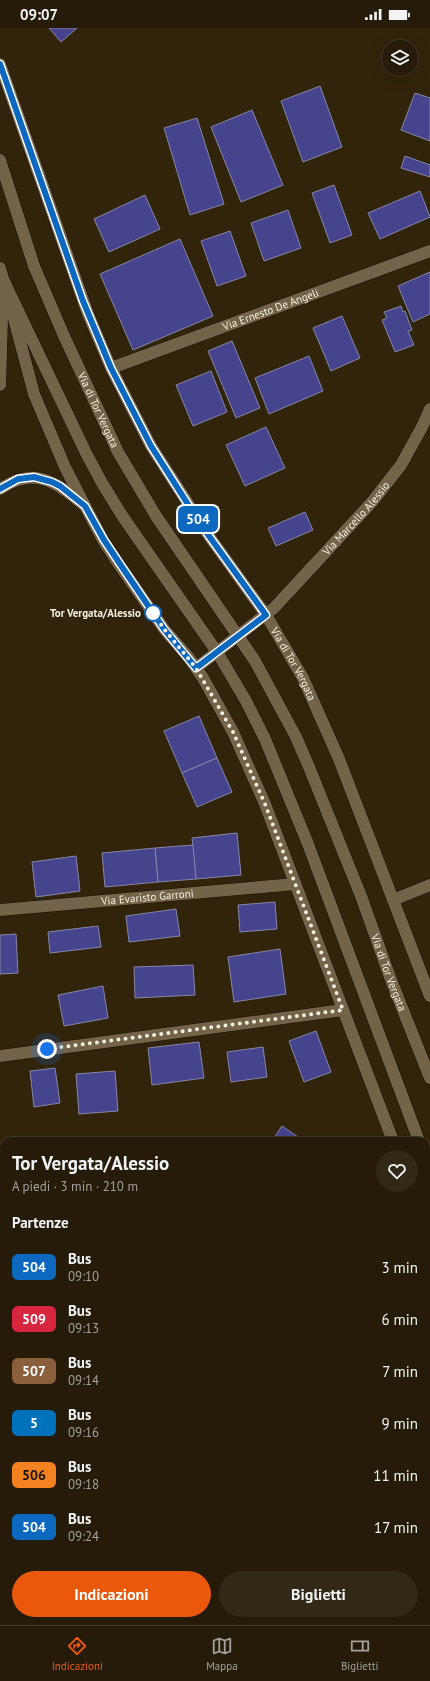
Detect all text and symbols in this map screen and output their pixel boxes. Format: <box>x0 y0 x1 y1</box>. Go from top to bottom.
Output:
text: 09:07 <box>20 5 58 24</box>
map controls <box>382 40 418 76</box>
button: layers <box>382 40 418 76</box>
street label: Via Ernesto De Angeli <box>220 285 321 334</box>
street label: Via di Tor Vergata <box>74 369 122 450</box>
street label: Via Marcello Alessio <box>319 478 393 559</box>
line badge: 504 <box>175 506 221 532</box>
text: 504 <box>186 510 210 528</box>
marker: Tor Vergata/Alessio <box>144 604 162 622</box>
place label: Tor Vergata/Alessio <box>50 606 141 620</box>
street label: Via di Tor Vergata <box>267 624 319 703</box>
street label: Via Evaristo Garroni <box>100 886 194 908</box>
street label: Via di Tor Vergata <box>368 931 410 1013</box>
your location <box>37 1039 57 1059</box>
button: heart <box>376 1150 418 1192</box>
text: Tor Vergata/Alessio <box>12 1151 169 1175</box>
text: A piedi · 3 min · 210 m <box>12 1178 138 1195</box>
text: Partenze <box>12 1213 69 1232</box>
text: Bus <box>68 1249 91 1268</box>
text: 504 <box>22 1258 46 1276</box>
text: 3 min <box>381 1258 418 1277</box>
text: 09:10 <box>68 1268 99 1285</box>
text: Bus <box>68 1301 91 1320</box>
text: 509 <box>22 1310 46 1328</box>
text: 6 min <box>381 1310 418 1329</box>
text: 09:13 <box>68 1320 99 1337</box>
text: Bus <box>68 1353 91 1372</box>
text: 507 <box>22 1362 46 1380</box>
text: 7 min <box>382 1362 418 1381</box>
text: 09:14 <box>68 1372 99 1389</box>
text: Bus <box>68 1405 91 1424</box>
text: 5 <box>30 1414 38 1432</box>
text: 9 min <box>381 1414 418 1433</box>
text: 09:16 <box>68 1424 99 1441</box>
text: Bus <box>68 1457 91 1476</box>
text: 506 <box>22 1466 46 1484</box>
text: 11 min <box>373 1466 418 1485</box>
text: 09:18 <box>68 1476 99 1493</box>
text: Bus <box>68 1509 91 1528</box>
text: 504 <box>22 1518 46 1536</box>
text: 17 min <box>374 1518 418 1537</box>
text: 09:24 <box>68 1528 99 1545</box>
button: Indicazioni <box>12 1571 211 1617</box>
button: Biglietti <box>219 1571 418 1617</box>
tab: Indicazioni <box>52 1635 103 1673</box>
tab: Mappa <box>206 1635 238 1673</box>
tab: Biglietti <box>341 1635 378 1673</box>

